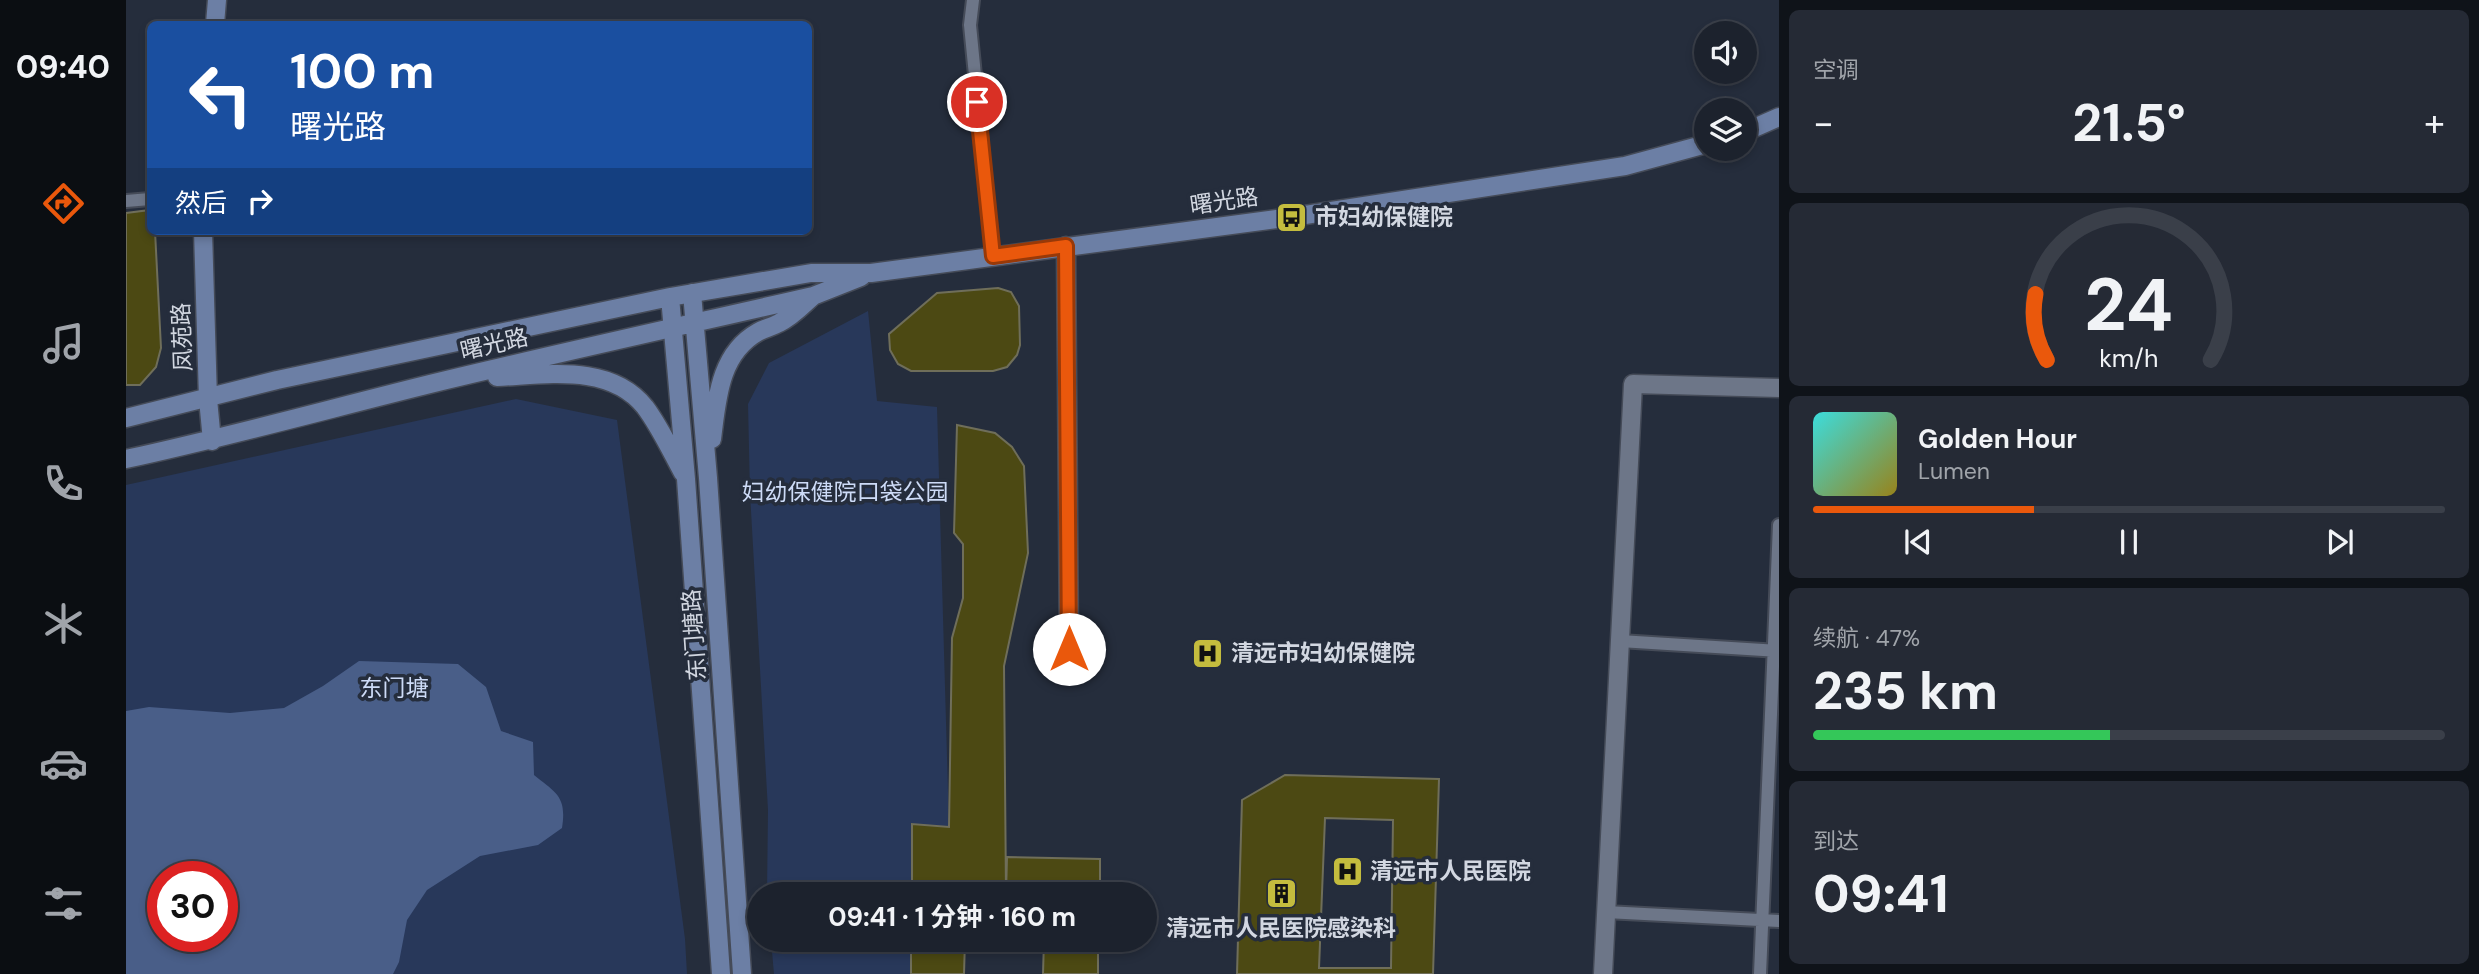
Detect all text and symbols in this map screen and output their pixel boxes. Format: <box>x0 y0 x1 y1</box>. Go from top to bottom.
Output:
map controls <box>1694 21 1757 161</box>
button: sound <box>1694 21 1757 84</box>
text: 100 m <box>290 39 434 103</box>
text: 09:40 <box>16 46 110 88</box>
icon: left <box>175 49 266 140</box>
text: 空调 <box>1813 55 1859 85</box>
pin <box>947 72 1007 132</box>
icon: arrive <box>958 83 996 121</box>
text: 21.5° <box>2072 89 2186 157</box>
button: layers <box>1694 98 1757 161</box>
text: − <box>1813 98 1834 148</box>
text: + <box>2424 98 2445 148</box>
text: 曙光路 <box>290 106 386 148</box>
icon: directions <box>39 179 88 228</box>
street label: 曙光路 <box>1188 181 1260 221</box>
icon: right <box>241 182 279 220</box>
text: 然后 <box>175 186 227 220</box>
bus stop icon: 市妇幼保健院 <box>1275 200 1309 234</box>
place label: 市妇幼保健院 <box>1315 202 1453 232</box>
text: 24 <box>2085 259 2173 354</box>
street label: 凤苑路 <box>166 302 198 372</box>
icon: music <box>39 319 88 368</box>
street label: 曙光路 <box>457 322 531 366</box>
text: km/h <box>2099 342 2159 375</box>
text: Golden Hour <box>1918 422 2077 456</box>
text: Lumen <box>1918 456 1990 486</box>
icon: phone <box>39 459 88 508</box>
park label: 妇幼保健院口袋公园 <box>742 477 949 507</box>
icon: previous <box>1899 523 1937 561</box>
icon: pause <box>2110 523 2148 561</box>
icon: next <box>2321 523 2359 561</box>
street label: 东门塘路 <box>676 588 712 682</box>
icon: climate <box>39 599 88 648</box>
position arrow <box>1032 612 1106 686</box>
text: 续航 · 47% <box>1813 623 1920 653</box>
hospital icon: 清远市妇幼保健院 <box>1191 636 1225 670</box>
place label: 清远市妇幼保健院 <box>1231 638 1415 668</box>
text: 235 km <box>1813 657 1998 725</box>
park label: 东门塘 <box>360 673 429 703</box>
icon: car <box>39 739 88 788</box>
text: 到达 <box>1813 826 1859 856</box>
hospital icon: 清远市人民医院 <box>1330 854 1364 888</box>
place label: 清远市人民医院 <box>1370 856 1531 886</box>
text: 09:41 <box>1813 860 1949 928</box>
speed limit sign: 30 <box>147 861 238 952</box>
building icon: 清远市人民医院感染科 <box>1264 877 1298 911</box>
icon: filters <box>39 879 88 928</box>
text: 09:41 · 1 分钟 · 160 m <box>828 900 1076 934</box>
place label: 清远市人民医院感染科 <box>1166 913 1396 943</box>

